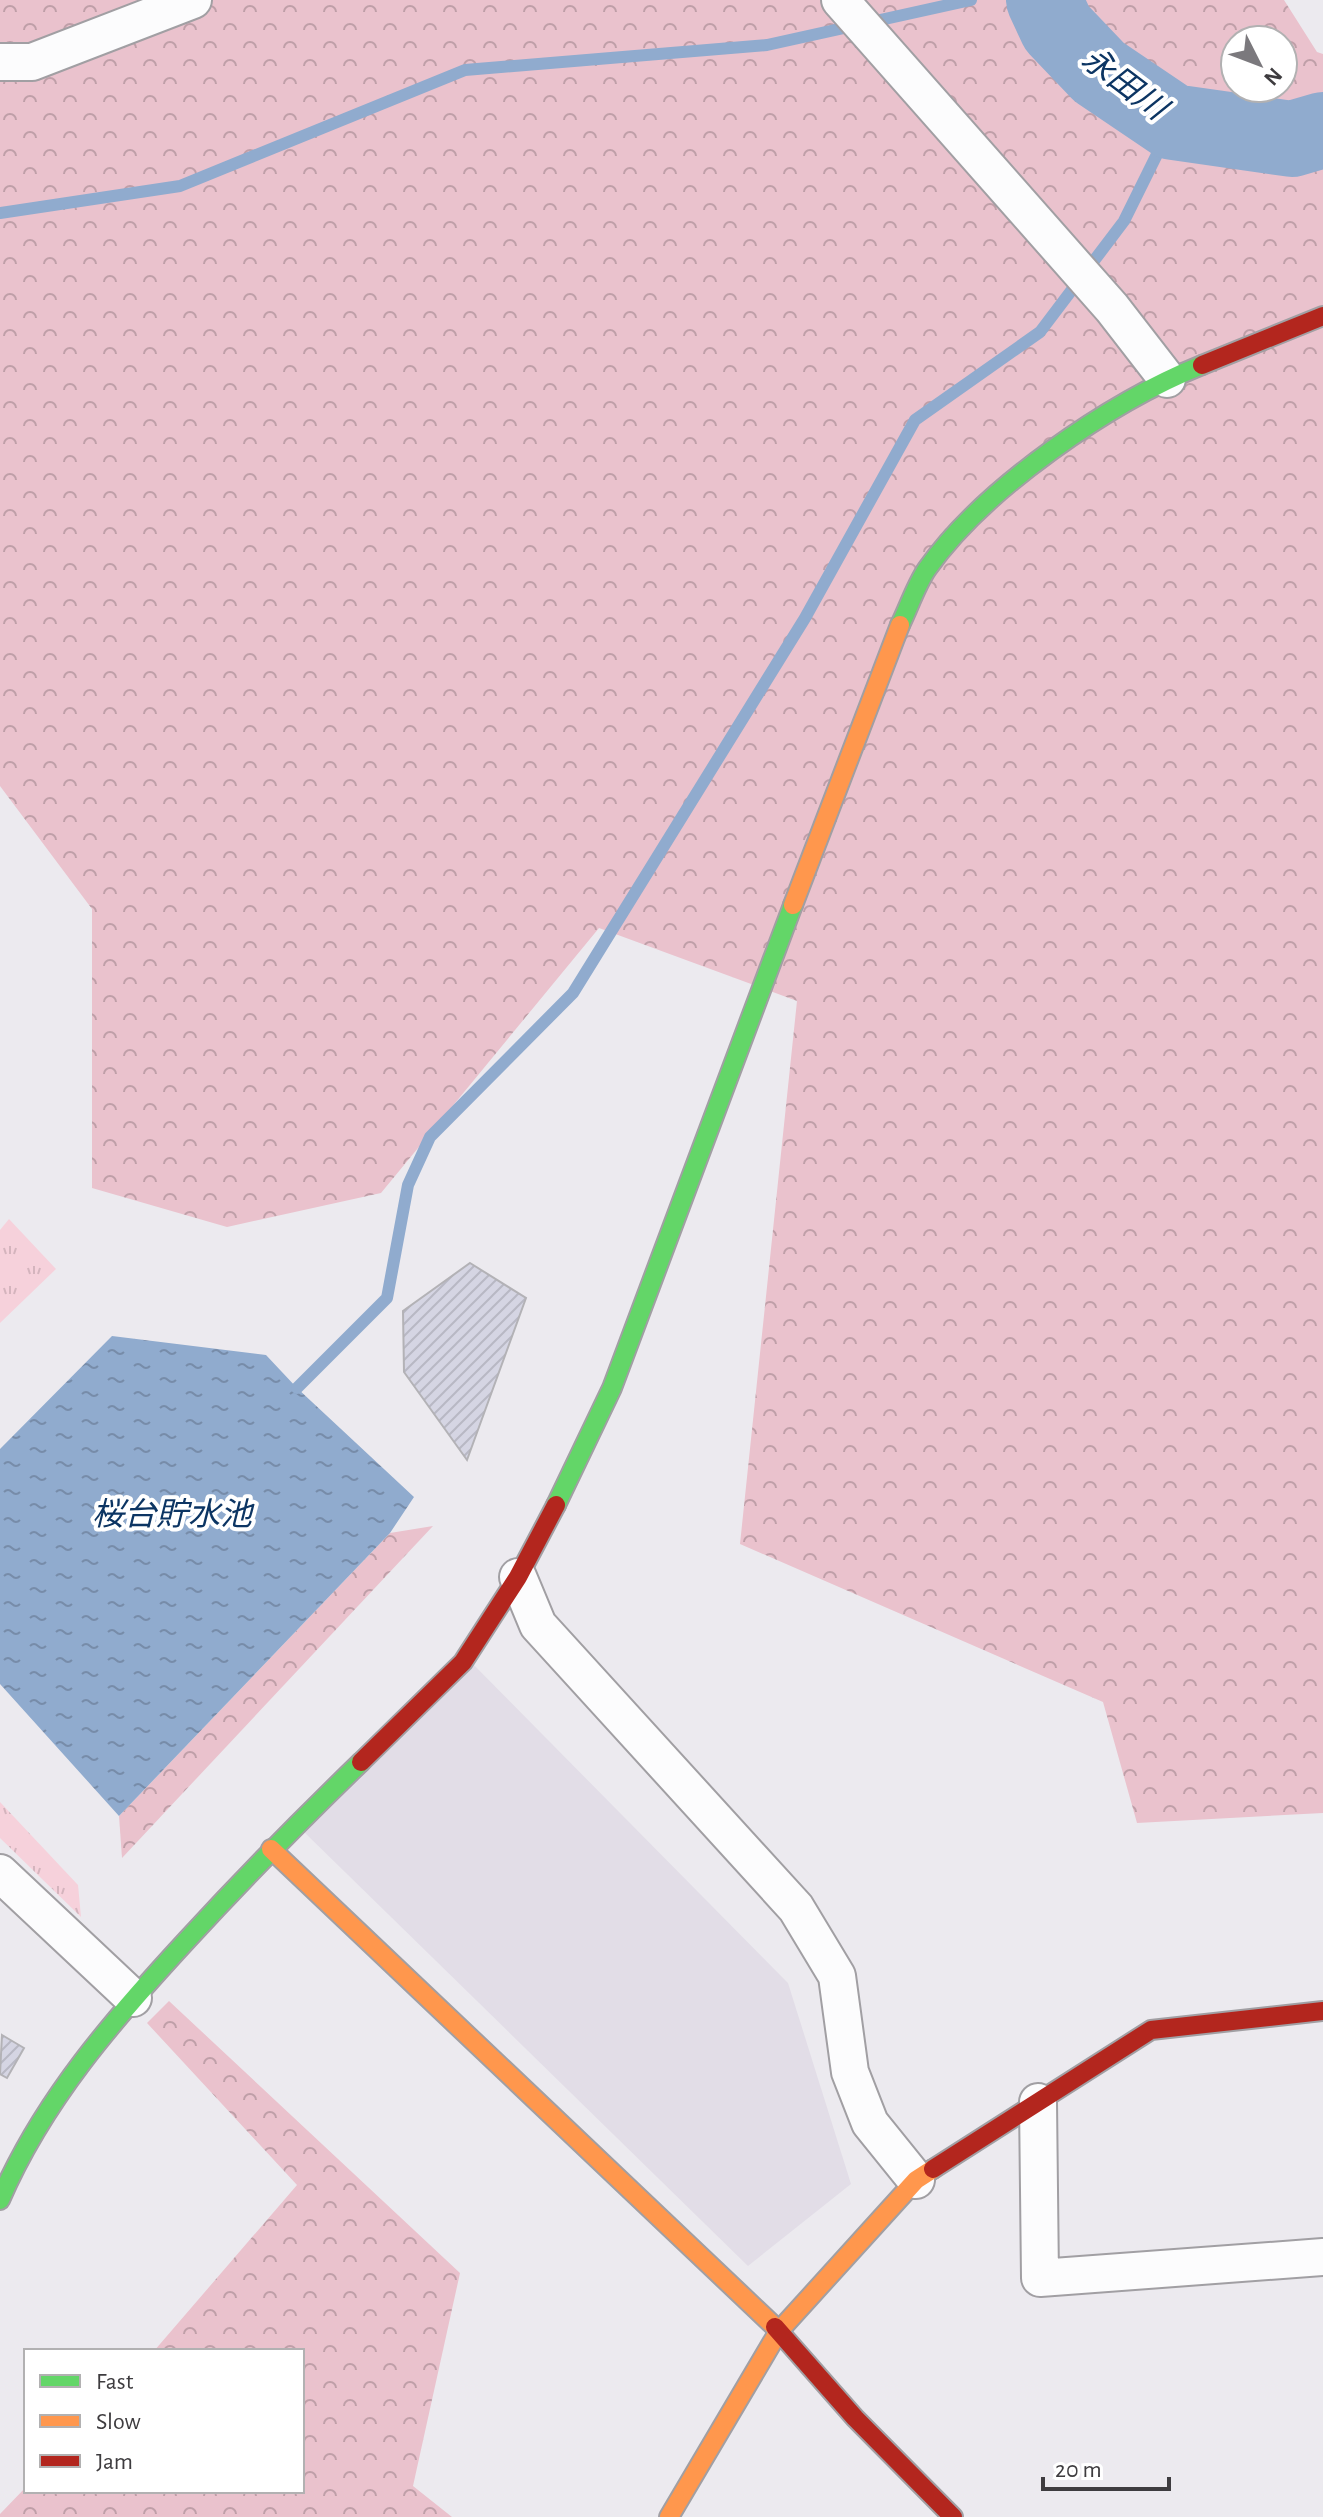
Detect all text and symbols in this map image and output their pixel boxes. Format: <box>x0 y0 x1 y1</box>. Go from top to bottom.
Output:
north arrow <box>1219 24 1299 104</box>
water label: 永田川 <box>1076 42 1175 127</box>
text: N <box>1260 64 1286 90</box>
water label: 桜台貯水池 <box>92 1498 255 1531</box>
legend <box>24 2349 304 2493</box>
text: Fast <box>96 2370 134 2394</box>
text: Slow <box>96 2410 141 2434</box>
scale bar <box>1043 2441 1169 2491</box>
text: Jam <box>96 2450 133 2474</box>
text: 20 m <box>1055 2458 1102 2482</box>

